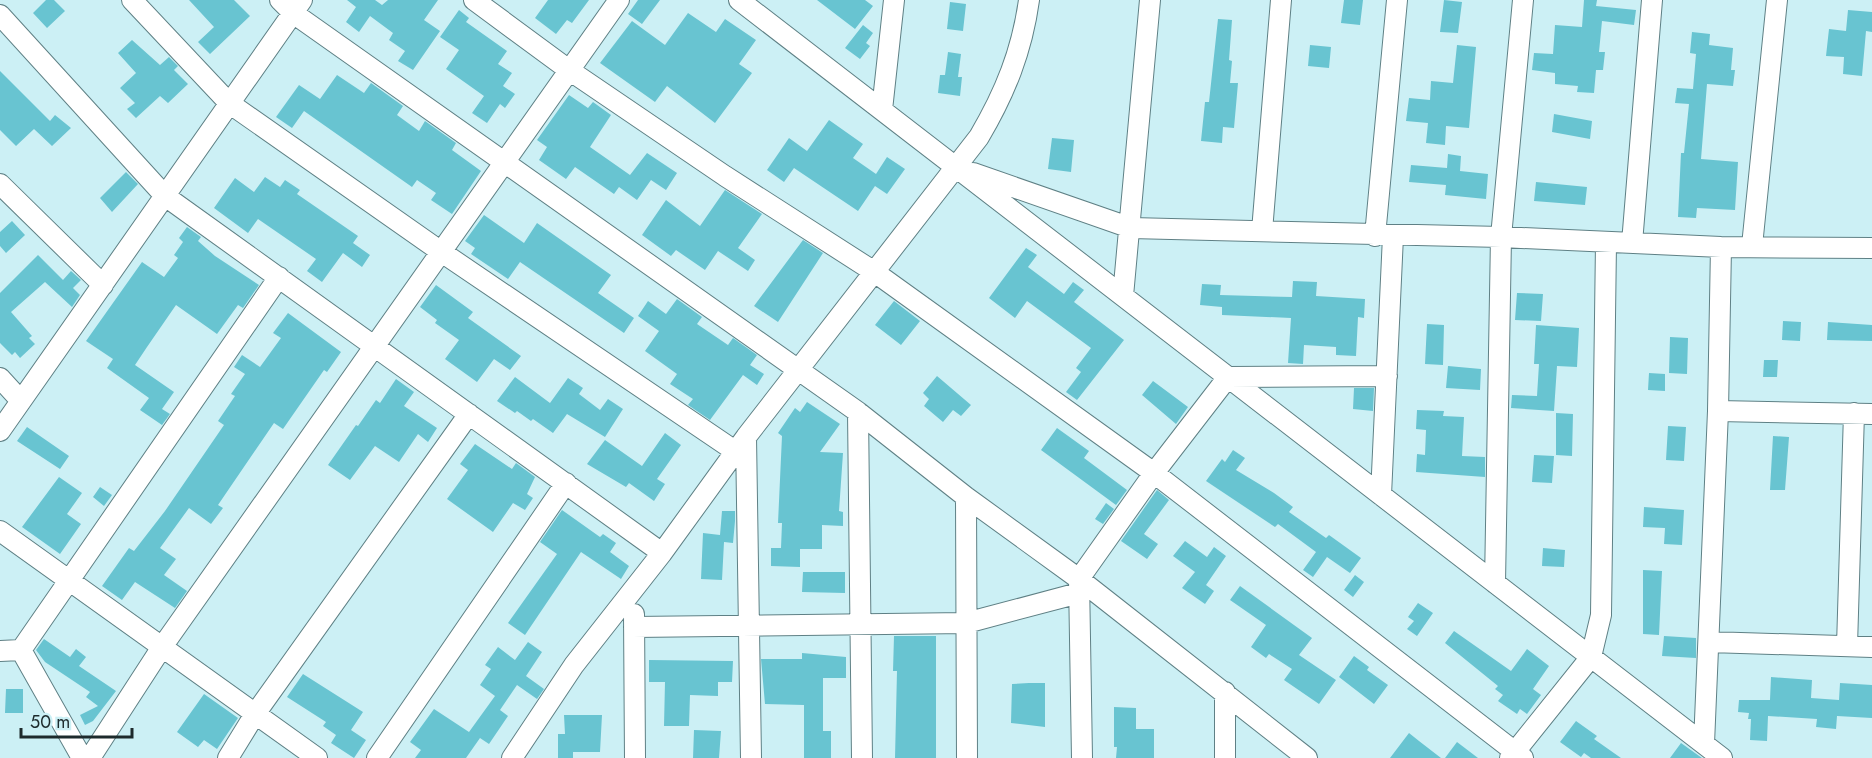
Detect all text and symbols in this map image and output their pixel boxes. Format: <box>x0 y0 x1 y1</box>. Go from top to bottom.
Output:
scale bar <box>21 701 132 739</box>
text: 50 m <box>30 709 70 735</box>

